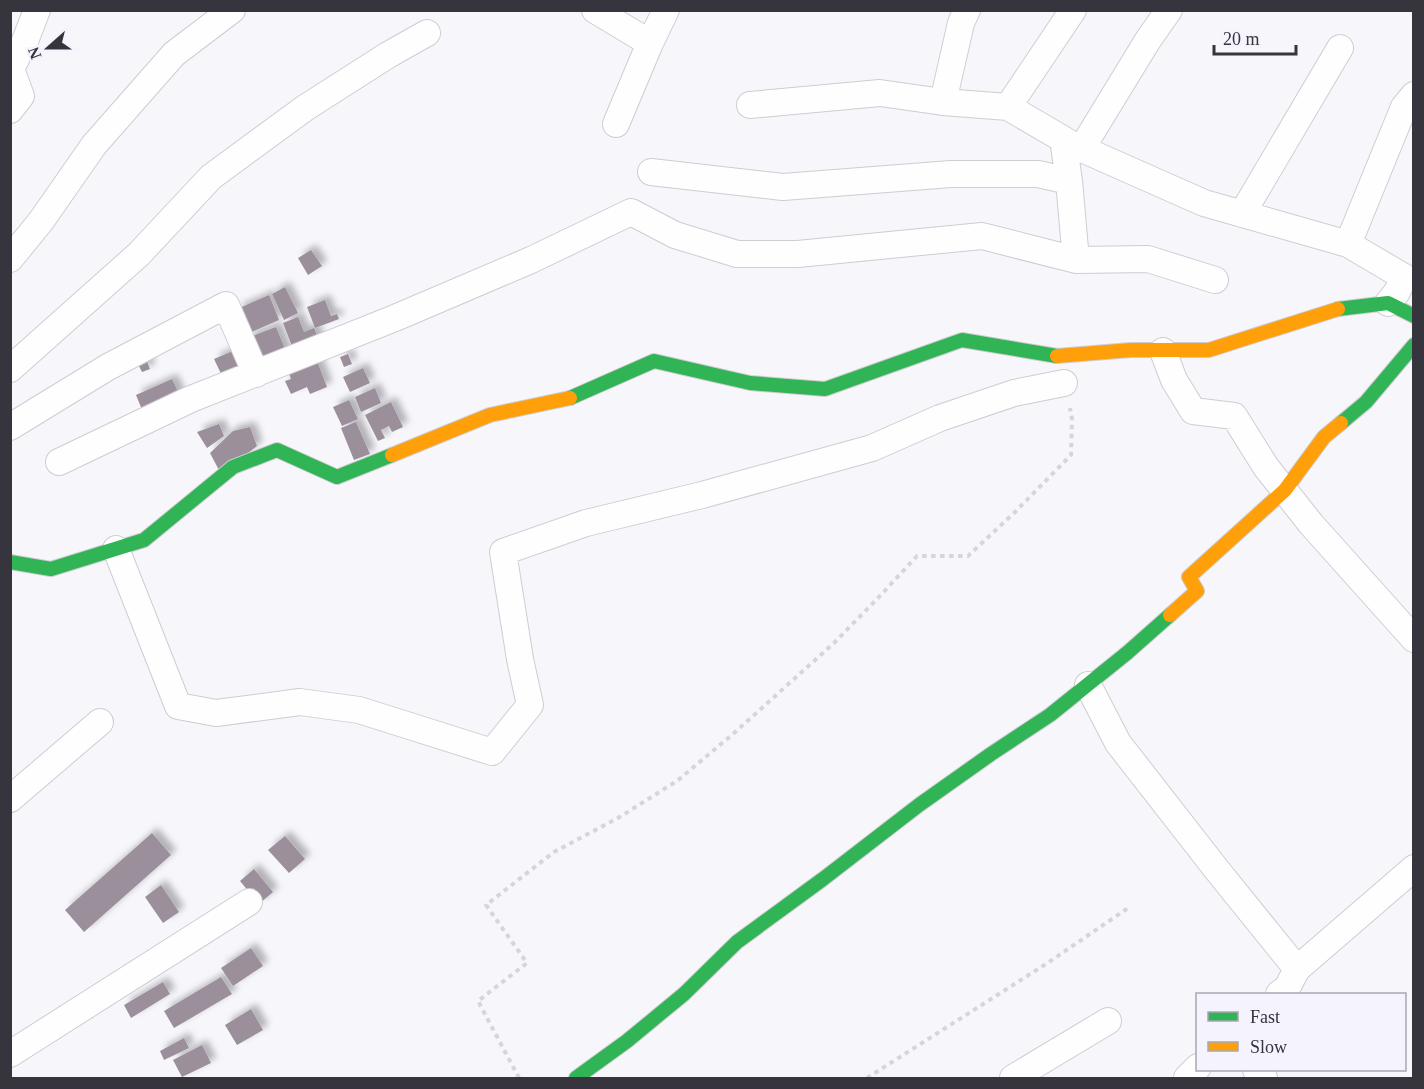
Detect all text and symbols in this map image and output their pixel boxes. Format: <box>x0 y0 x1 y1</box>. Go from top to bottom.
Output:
north arrow <box>18 18 78 78</box>
scale bar <box>1214 18 1296 56</box>
text: 20 m <box>1223 29 1260 49</box>
text: N <box>24 44 44 62</box>
legend <box>1196 993 1406 1071</box>
text: Fast <box>1250 1007 1280 1027</box>
text: Slow <box>1250 1037 1287 1057</box>

